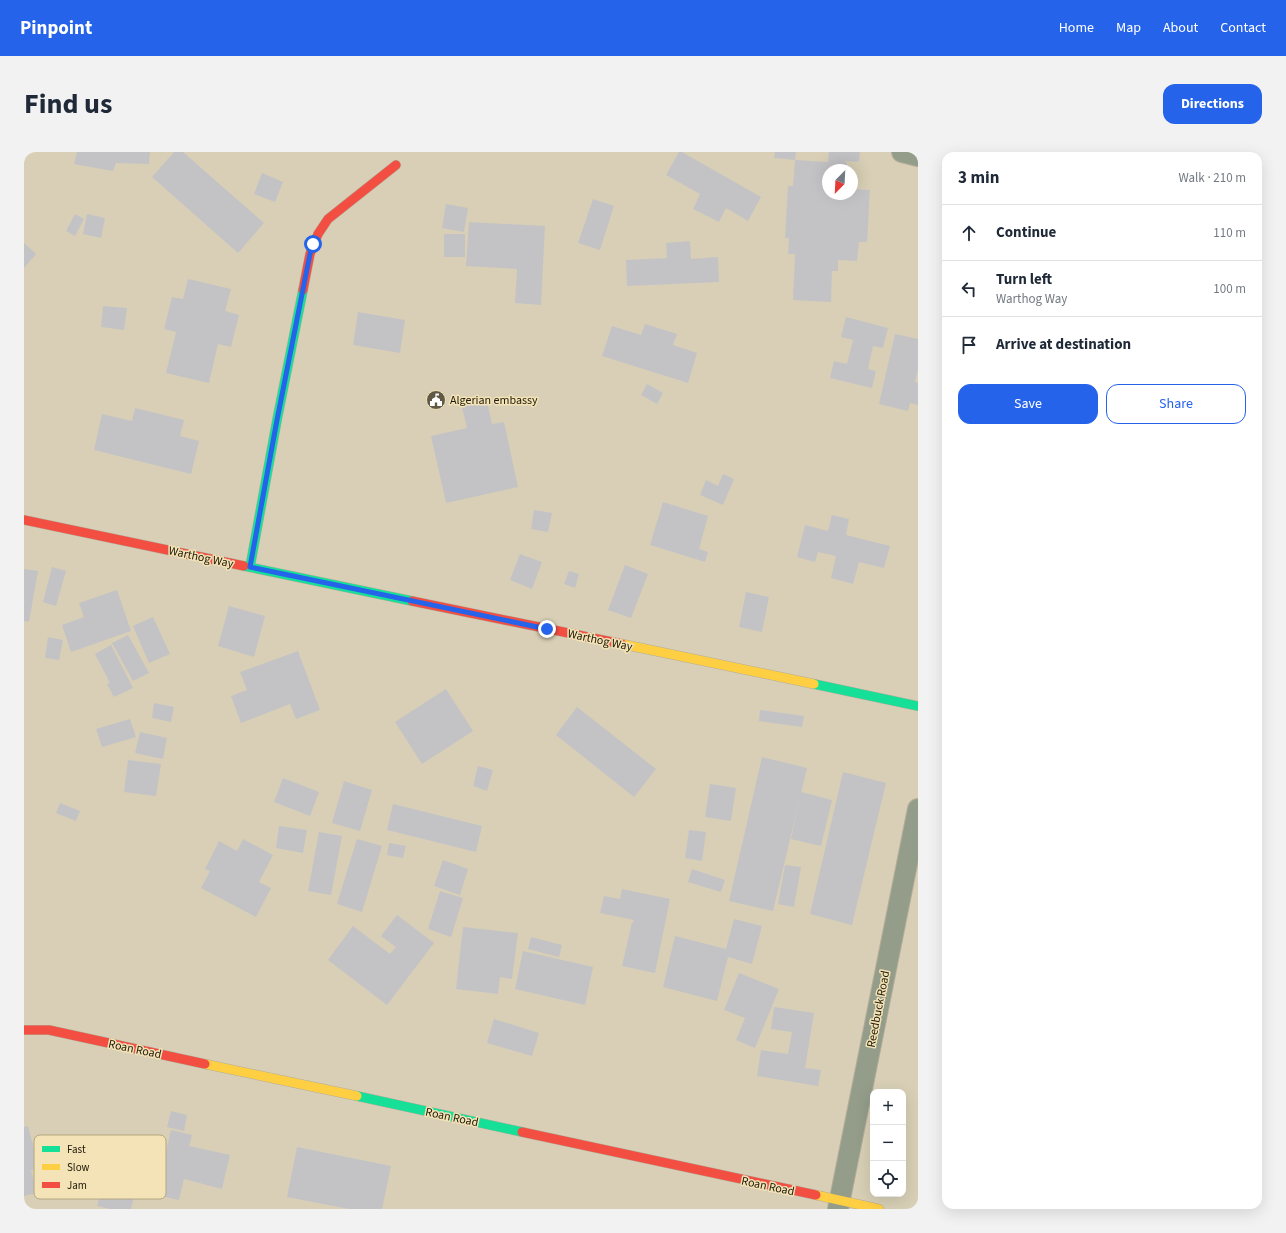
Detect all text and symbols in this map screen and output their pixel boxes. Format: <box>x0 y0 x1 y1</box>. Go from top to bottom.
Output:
text: Pinpoint <box>20 15 92 42</box>
text: Home <box>1059 18 1094 38</box>
text: Map <box>1116 18 1141 38</box>
text: About <box>1163 18 1198 38</box>
text: Contact <box>1220 18 1266 38</box>
text: Find us <box>24 84 112 124</box>
button: Directions <box>1163 84 1262 124</box>
north arrow <box>822 164 858 200</box>
text: 3 min <box>958 166 999 190</box>
text: Walk · 210 m <box>1178 169 1246 187</box>
icon: ahead <box>958 222 980 244</box>
text: Continue <box>996 222 1056 243</box>
text: 110 m <box>1213 224 1246 242</box>
route start <box>304 235 322 253</box>
text: Turn left <box>996 269 1052 290</box>
icon: left <box>958 278 980 300</box>
text: 100 m <box>1213 280 1246 298</box>
text: Warthog Way <box>996 290 1067 308</box>
icon: arrive <box>958 334 980 356</box>
text: Arrive at destination <box>996 334 1131 355</box>
button: Save <box>958 384 1098 424</box>
button: Share <box>1106 384 1246 424</box>
public building icon: Algerian embassy <box>425 389 447 411</box>
place label: Algerian embassy <box>450 392 538 409</box>
street label: Warthog Way <box>167 542 235 573</box>
route end <box>538 620 556 638</box>
street label: Warthog Way <box>566 625 634 656</box>
street label: Reedbuck Road <box>863 969 894 1049</box>
street label: Roan Road <box>107 1036 163 1063</box>
map controls <box>870 1089 906 1197</box>
button: + <box>870 1089 906 1125</box>
street label: Roan Road <box>424 1104 480 1131</box>
button: − <box>870 1125 906 1161</box>
legend <box>34 1135 166 1199</box>
text: Fast <box>67 1142 86 1157</box>
text: Slow <box>67 1160 90 1175</box>
button: locate <box>870 1161 906 1197</box>
street label: Roan Road <box>740 1173 796 1200</box>
text: Jam <box>67 1178 87 1193</box>

